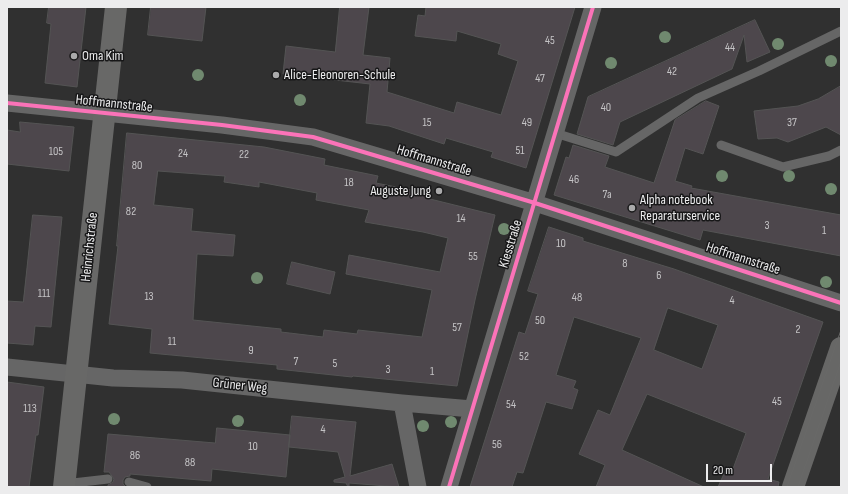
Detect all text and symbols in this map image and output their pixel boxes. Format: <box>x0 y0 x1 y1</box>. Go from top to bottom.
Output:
house number: 45 <box>545 34 555 48</box>
house number: 44 <box>725 41 735 55</box>
place label: Oma Kim <box>82 48 123 64</box>
marker: Oma Kim <box>69 51 79 61</box>
house number: 42 <box>667 65 677 79</box>
place label: Alice-Eleonoren-Schule <box>284 67 396 83</box>
marker: Alice-Eleonoren-Schule <box>271 70 281 80</box>
house number: 47 <box>535 72 545 86</box>
street label: Hoffmannstraße <box>75 92 153 116</box>
house number: 40 <box>601 101 611 115</box>
house number: 15 <box>422 116 432 130</box>
house number: 49 <box>522 116 532 130</box>
house number: 37 <box>787 116 797 130</box>
street label: Hoffmannstraße <box>395 142 473 180</box>
house number: 51 <box>515 144 525 158</box>
house number: 105 <box>49 145 63 159</box>
house number: 24 <box>178 147 188 161</box>
house number: 22 <box>239 148 249 162</box>
house number: 80 <box>132 159 142 173</box>
house number: 46 <box>569 173 579 187</box>
house number: 18 <box>344 176 354 190</box>
place label: Auguste Jung <box>370 183 431 199</box>
marker: Auguste Jung <box>434 186 444 196</box>
house number: 7a <box>602 188 612 202</box>
place label: Alpha notebook Reparaturservice <box>640 192 720 224</box>
marker: Alpha notebook Reparaturservice <box>627 203 637 213</box>
house number: 82 <box>126 205 136 219</box>
street label: Heinrichstraße <box>78 212 102 282</box>
house number: 14 <box>456 212 466 226</box>
street label: Kiesstraße <box>496 218 526 270</box>
house number: 3 <box>764 219 770 233</box>
house number: 1 <box>822 224 826 238</box>
house number: 10 <box>556 237 566 251</box>
street label: Hoffmannstraße <box>704 239 782 279</box>
house number: 55 <box>468 250 478 264</box>
house number: 8 <box>622 257 628 271</box>
house number: 6 <box>656 269 662 283</box>
house number: 111 <box>38 287 50 301</box>
house number: 13 <box>144 290 154 304</box>
house number: 48 <box>572 291 582 305</box>
house number: 4 <box>729 294 735 308</box>
house number: 50 <box>535 314 545 328</box>
house number: 57 <box>452 321 462 335</box>
house number: 2 <box>796 323 800 337</box>
house number: 11 <box>168 335 176 349</box>
house number: 9 <box>248 344 254 358</box>
house number: 52 <box>519 350 529 364</box>
house number: 7 <box>294 355 298 369</box>
house number: 5 <box>333 357 337 371</box>
house number: 3 <box>385 363 391 377</box>
house number: 1 <box>430 365 434 379</box>
street label: Grüner Weg <box>212 375 268 397</box>
house number: 45 <box>772 395 782 409</box>
house number: 54 <box>506 398 516 412</box>
house number: 113 <box>23 402 37 416</box>
house number: 4 <box>320 423 326 437</box>
house number: 56 <box>492 438 502 452</box>
house number: 10 <box>248 440 258 454</box>
house number: 86 <box>130 449 140 463</box>
house number: 88 <box>185 456 195 470</box>
scale bar <box>708 456 774 482</box>
text: 20 m <box>713 463 733 478</box>

